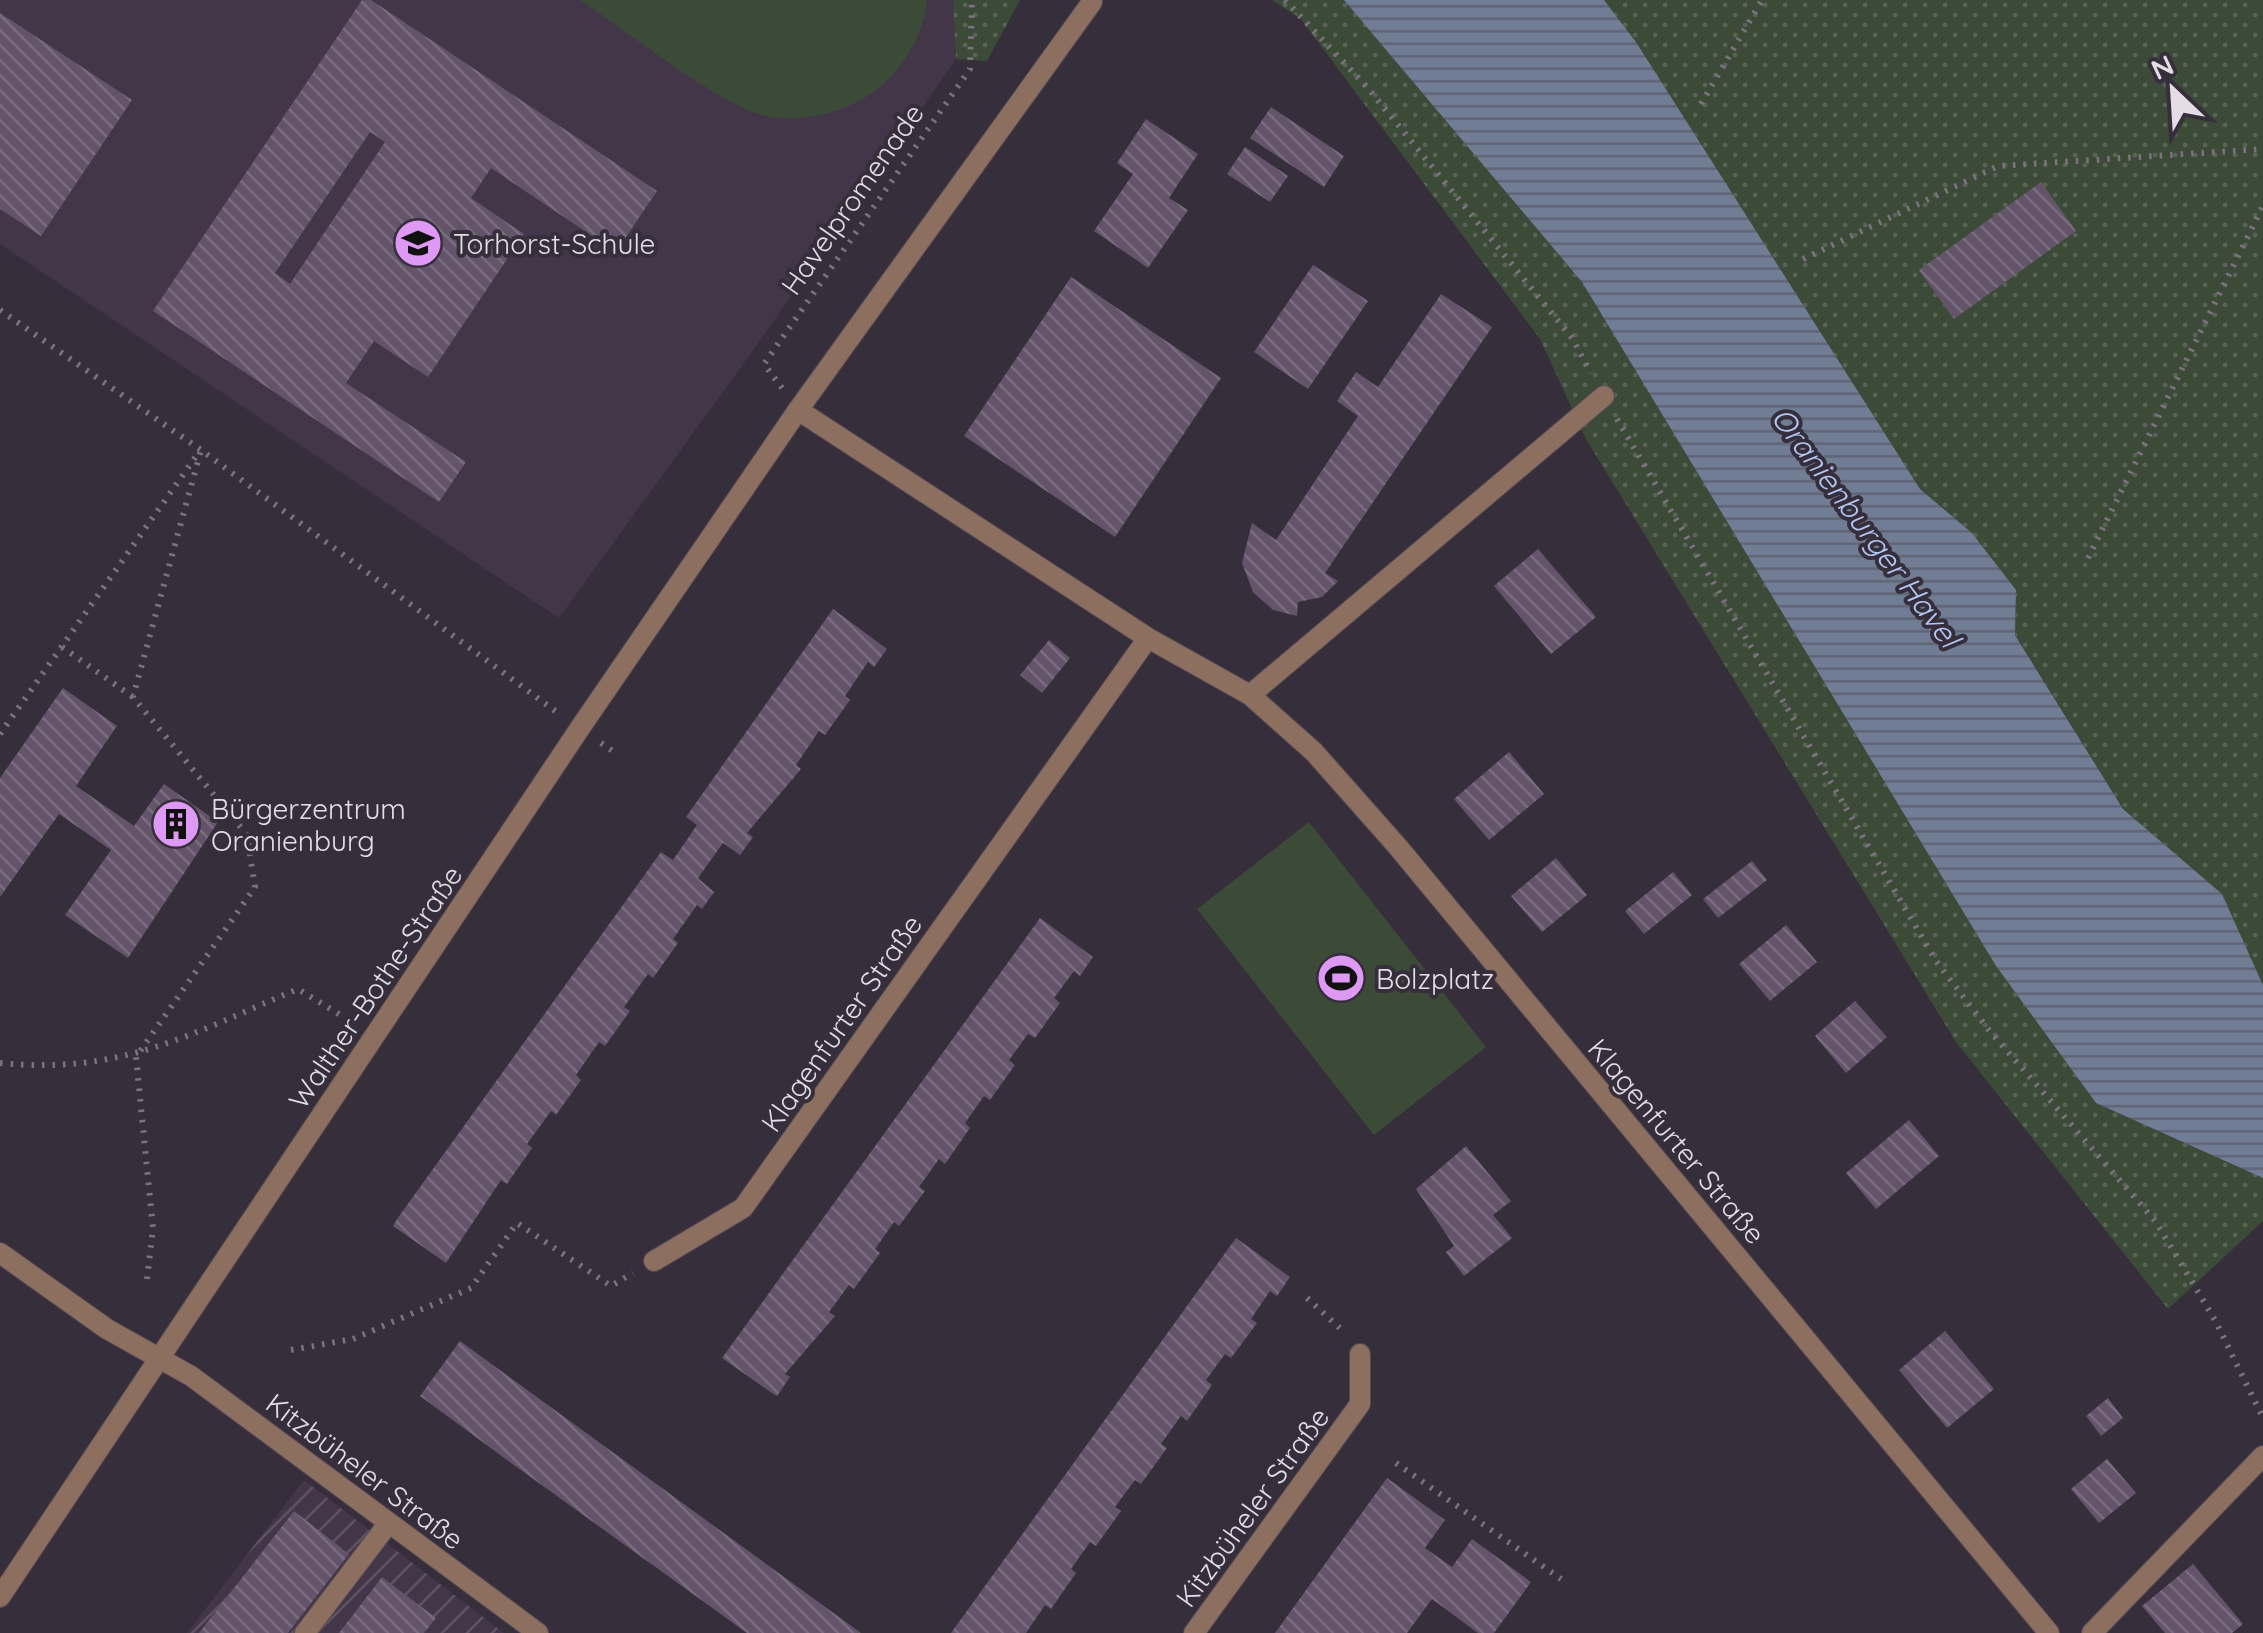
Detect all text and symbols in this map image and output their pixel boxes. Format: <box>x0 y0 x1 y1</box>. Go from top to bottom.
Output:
north arrow <box>2123 40 2223 140</box>
text: N <box>2145 47 2179 87</box>
street label: Havelpromenade <box>773 97 931 301</box>
school or university icon: Torhorst-Schule <box>392 217 444 269</box>
place label: Torhorst-Schule <box>453 226 655 261</box>
water label: Oranienburger Havel <box>1763 400 1970 657</box>
place label: Bürgerzentrum Oranienburg <box>211 791 406 858</box>
building icon: Bürgerzentrum Oranienburg <box>150 798 202 850</box>
street label: Walther-Bothe-Straße <box>281 859 469 1115</box>
street label: Klagenfurter Straße <box>753 908 929 1138</box>
sports icon: Bolzplatz <box>1315 952 1367 1004</box>
place label: Bolzplatz <box>1376 961 1494 996</box>
street label: Klagenfurter Straße <box>1581 1031 1773 1251</box>
street label: Kitzbüheler Straße <box>259 1385 471 1557</box>
street label: Kitzbüheler Straße <box>1168 1400 1336 1614</box>

